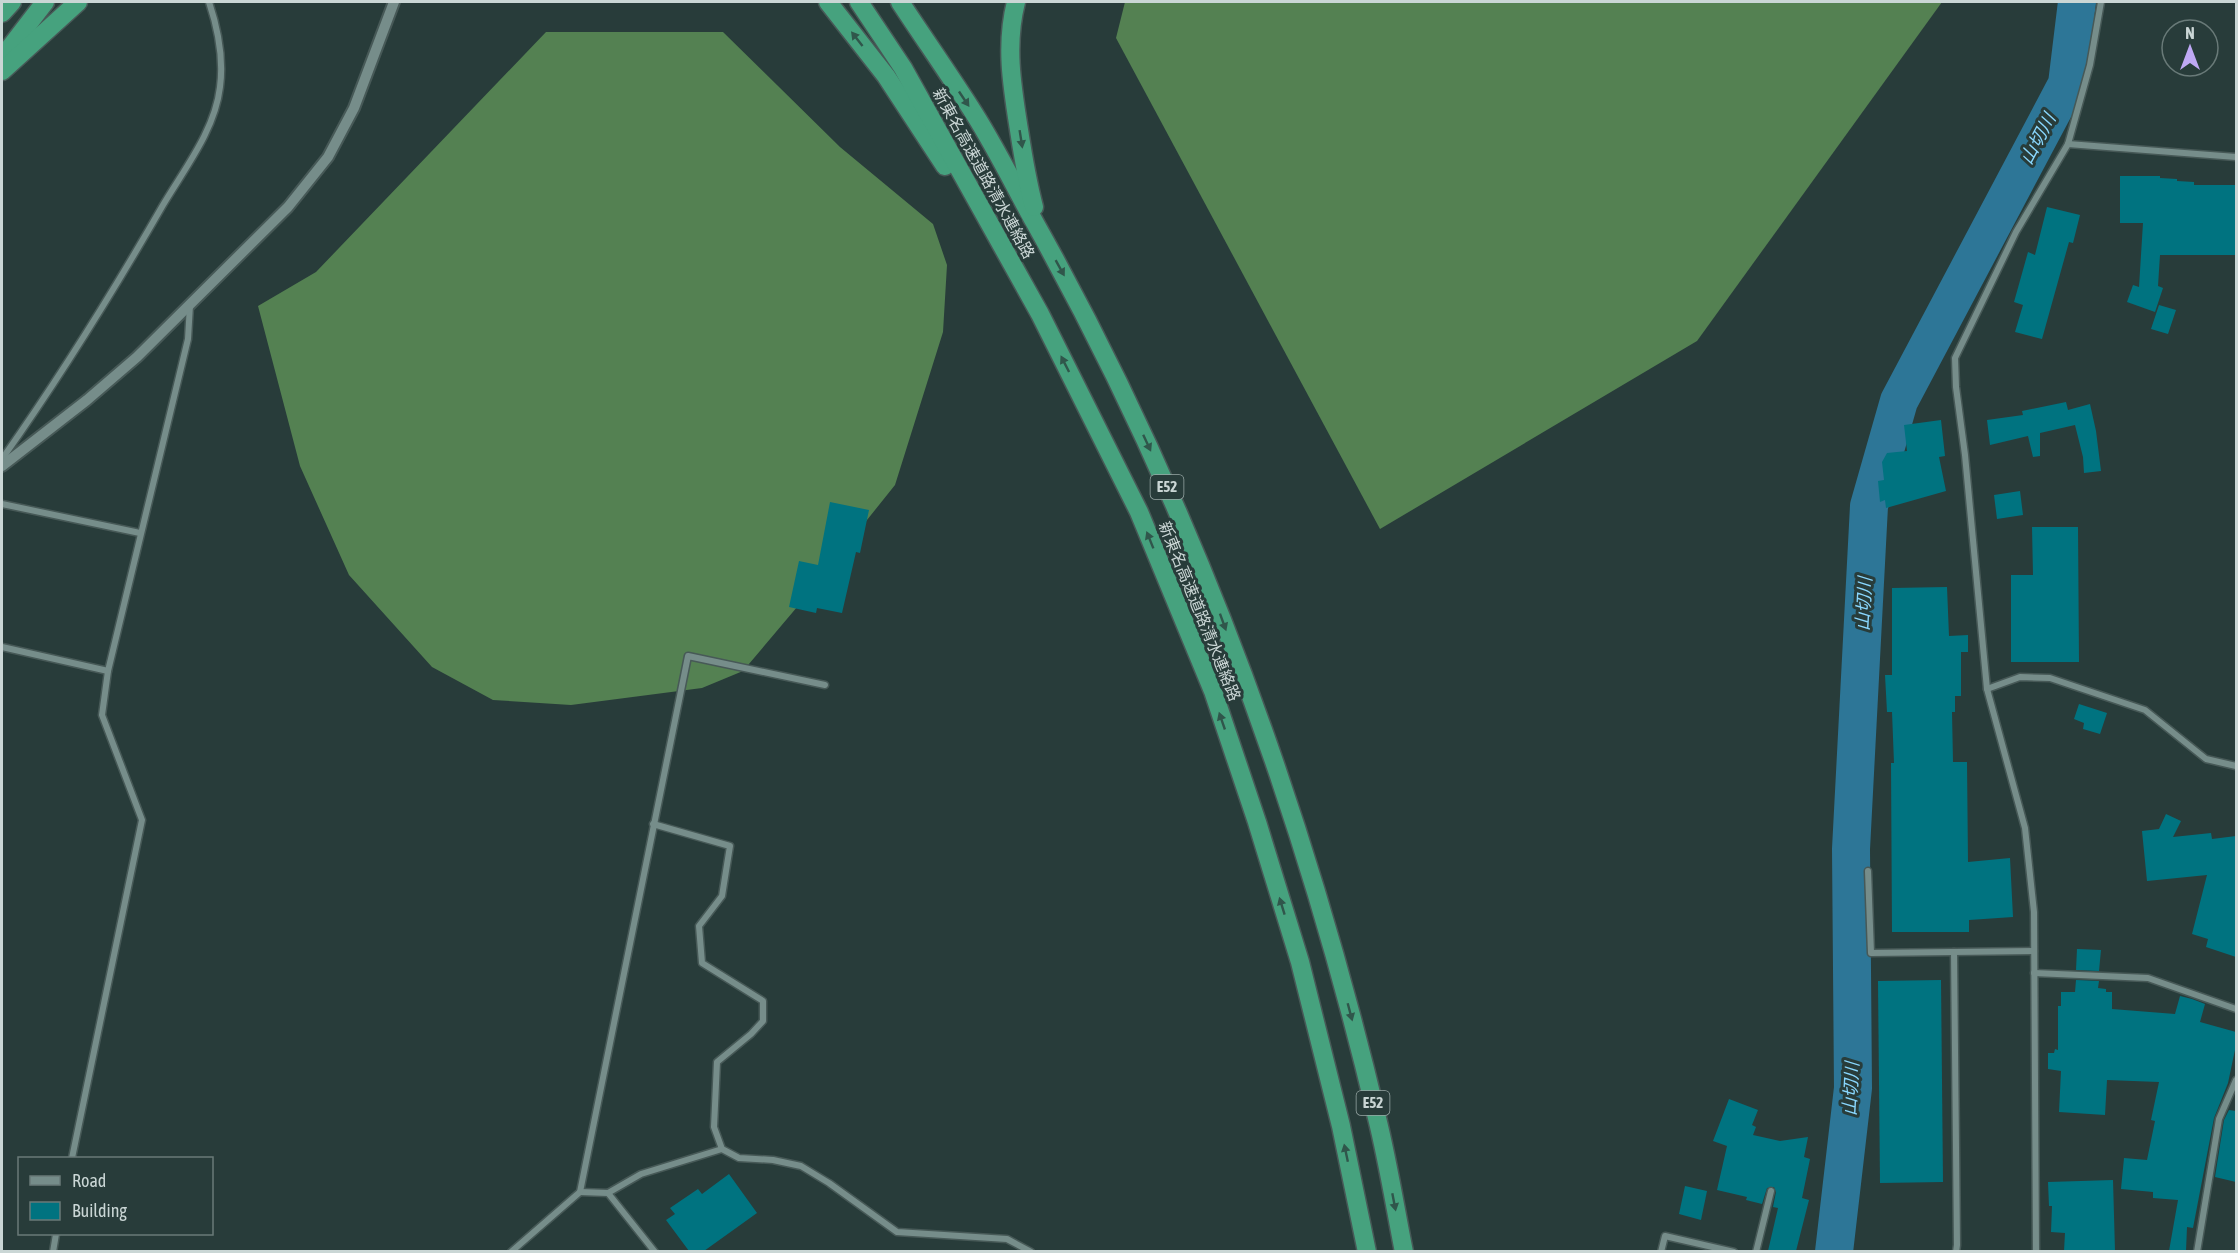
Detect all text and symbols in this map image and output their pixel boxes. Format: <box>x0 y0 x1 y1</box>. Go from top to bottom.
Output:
north arrow <box>2160 18 2220 78</box>
text: N <box>2185 24 2195 42</box>
one-way arrow <box>852 31 864 46</box>
street label: 新東名高速道路清水連絡路 <box>930 85 1038 261</box>
one-way arrow <box>958 90 970 106</box>
water label: 山切川 <box>2016 108 2060 168</box>
one-way arrow <box>1016 130 1025 149</box>
one-way arrow <box>1055 260 1065 277</box>
one-way arrow <box>1061 356 1070 373</box>
one-way arrow <box>1142 434 1152 452</box>
road number: E52 <box>1150 475 1184 499</box>
street label: 新東名高速道路清水連絡路 <box>1156 519 1244 703</box>
one-way arrow <box>1145 530 1155 548</box>
water label: 山切川 <box>1852 574 1876 631</box>
one-way arrow <box>1218 614 1228 632</box>
one-way arrow <box>1217 712 1227 730</box>
one-way arrow <box>1277 897 1286 915</box>
one-way arrow <box>1345 1003 1355 1021</box>
water label: 山切川 <box>1839 1059 1863 1116</box>
road number: E52 <box>1356 1091 1390 1115</box>
one-way arrow <box>1341 1144 1351 1162</box>
legend <box>18 1157 213 1235</box>
text: Road <box>72 1170 106 1191</box>
one-way arrow <box>1390 1193 1399 1212</box>
text: Building <box>72 1200 127 1221</box>

